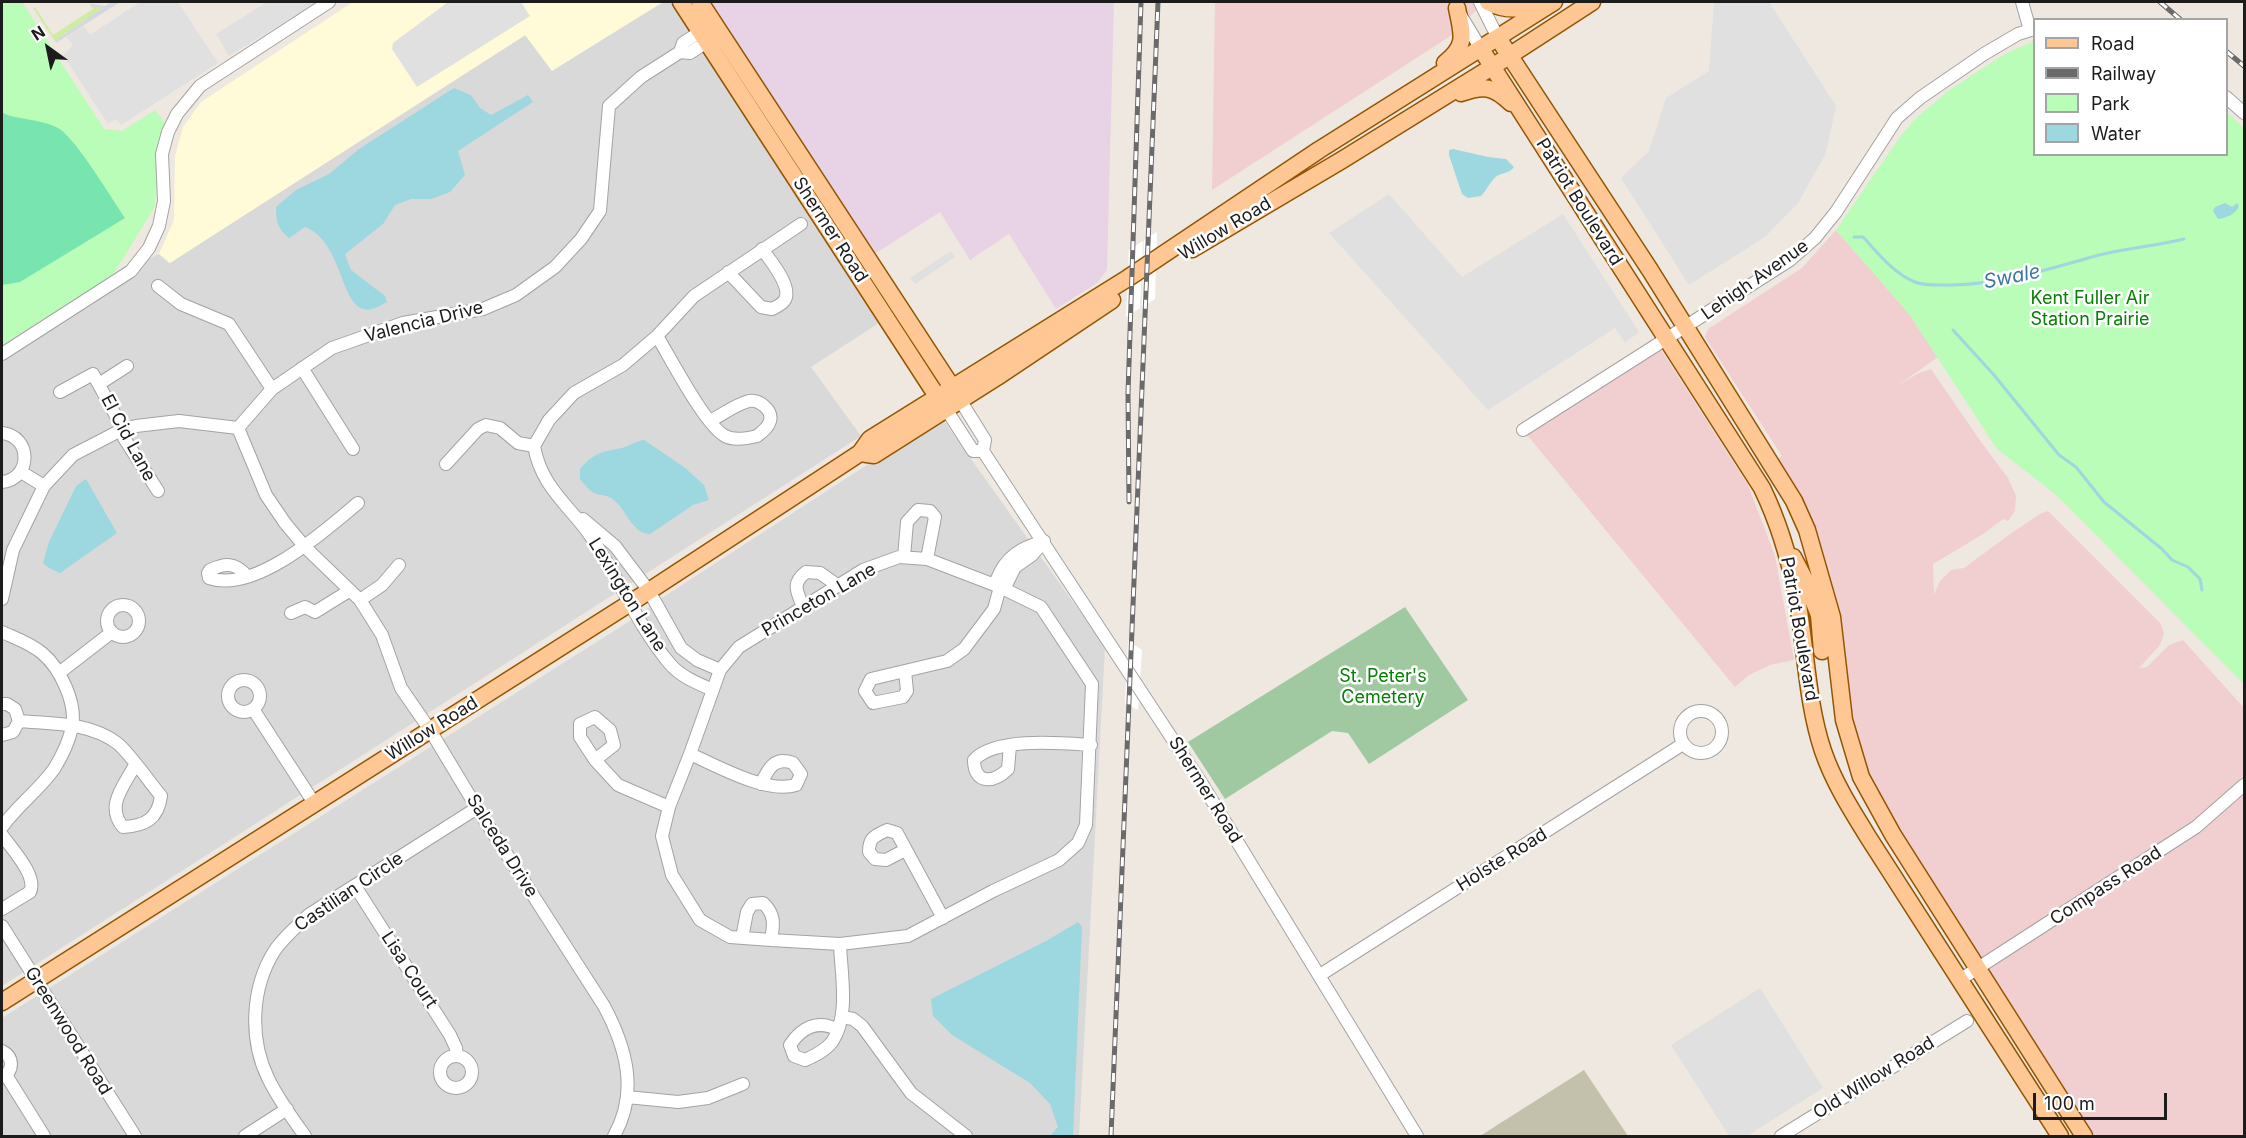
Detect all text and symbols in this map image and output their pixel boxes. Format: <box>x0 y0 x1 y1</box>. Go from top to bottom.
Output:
north arrow <box>18 18 78 78</box>
legend <box>2033 18 2228 156</box>
text: N <box>28 21 49 45</box>
text: Road <box>2091 33 2134 54</box>
text: Railway <box>2091 63 2156 84</box>
text: Park <box>2091 93 2130 114</box>
text: Water <box>2091 123 2141 144</box>
street label: Patriot Boulevard <box>1531 134 1627 270</box>
street label: Shermer Road <box>788 173 872 287</box>
street label: Willow Road <box>1175 193 1275 265</box>
street label: Lehigh Avenue <box>1697 235 1813 325</box>
water label: Swale <box>1982 260 2042 294</box>
park label: Kent Fuller Air Station Prairie <box>2030 288 2150 330</box>
street label: Valencia Drive <box>362 297 486 347</box>
street label: El Cid Lane <box>96 391 160 485</box>
street label: Lexington Lane <box>583 534 671 656</box>
street label: Patriot Boulevard <box>1776 555 1822 703</box>
street label: Princeton Lane <box>758 559 880 641</box>
park label: St. Peter's Cemetery <box>1339 666 1427 708</box>
street label: Willow Road <box>382 692 482 766</box>
street label: Shermer Road <box>1164 733 1246 847</box>
street label: Salceda Drive <box>462 790 542 902</box>
street label: Holste Road <box>1453 824 1551 896</box>
street label: Compass Road <box>2046 842 2166 930</box>
street label: Castilian Circle <box>290 848 408 936</box>
street label: Lisa Court <box>376 928 442 1012</box>
street label: Greenwood Road <box>20 963 116 1099</box>
street label: Old Willow Road <box>1809 1032 1939 1124</box>
scale bar <box>2036 1081 2170 1119</box>
text: 100 m <box>2044 1093 2095 1114</box>

